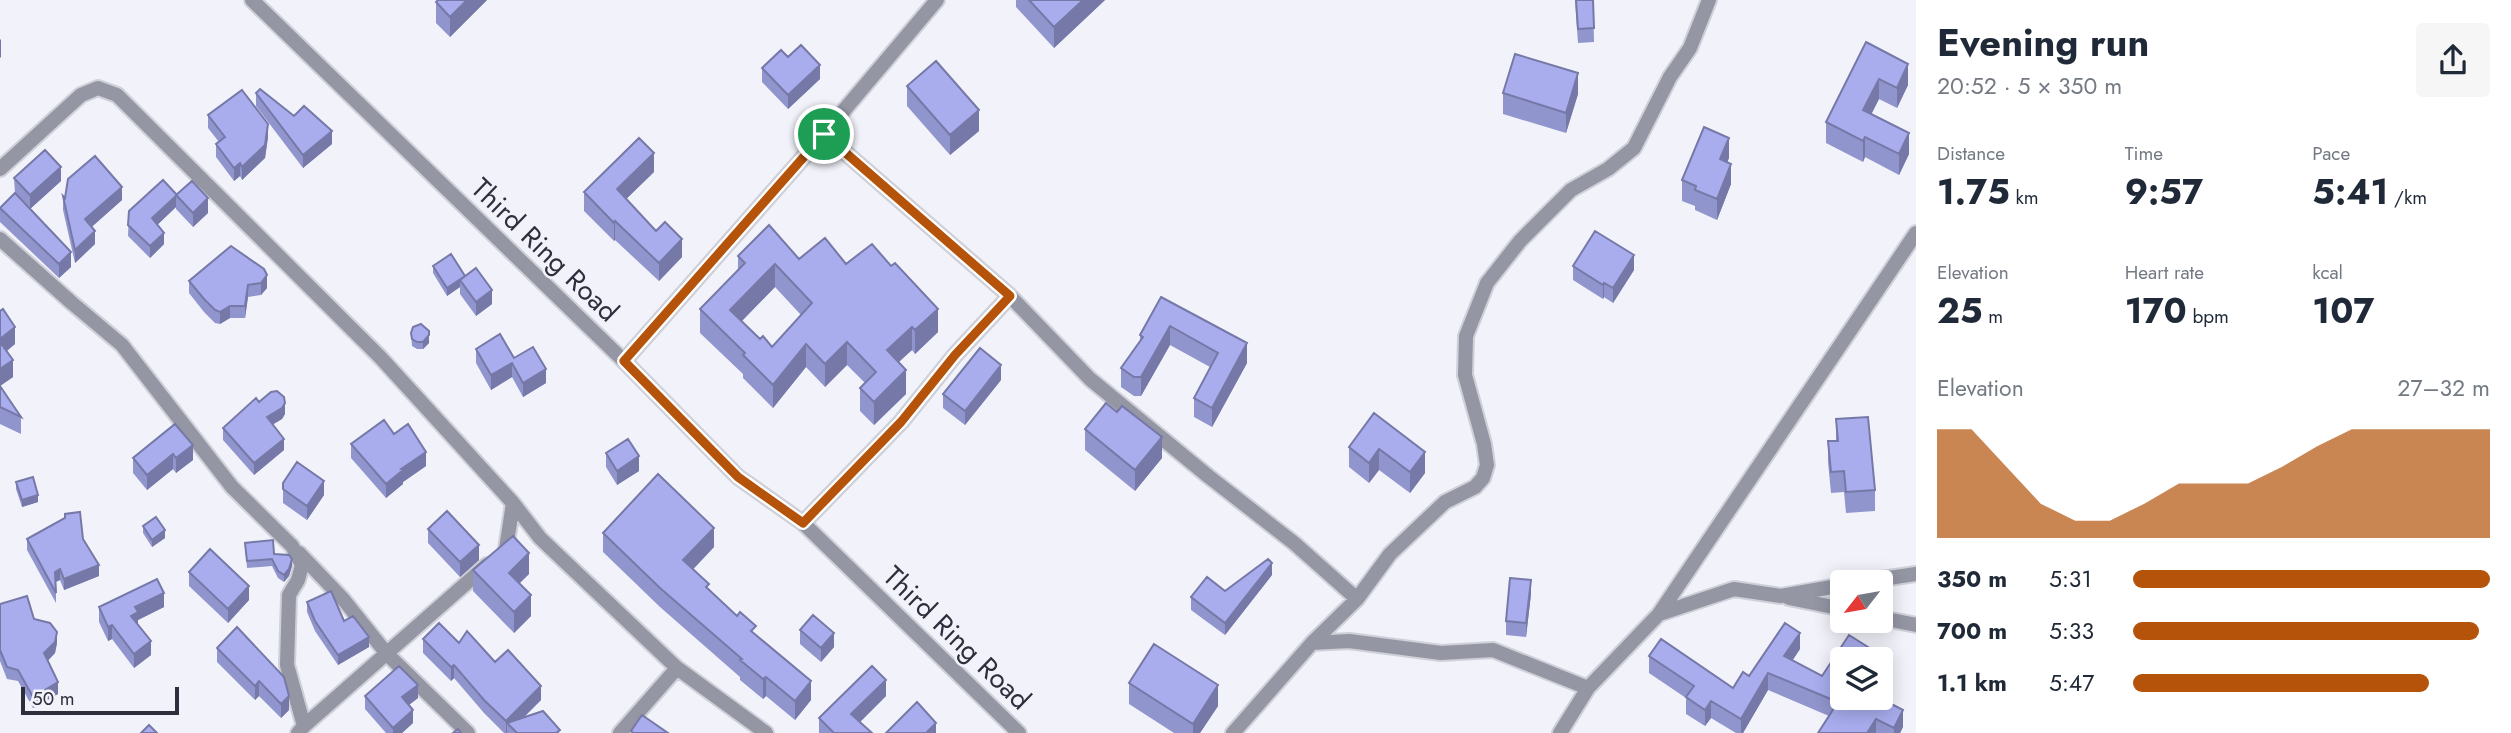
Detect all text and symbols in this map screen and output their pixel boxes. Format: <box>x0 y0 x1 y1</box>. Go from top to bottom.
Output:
text: Evening run <box>1937 15 2149 70</box>
button: share <box>2416 23 2490 97</box>
text: 20:52 · 5 × 350 m <box>1937 69 2122 103</box>
pin <box>794 104 854 164</box>
icon: arrive <box>805 115 843 153</box>
text: Distance <box>1937 140 2005 167</box>
text: Time <box>2125 140 2163 167</box>
text: Pace <box>2312 140 2350 167</box>
text: 1.75 <box>1937 167 2010 217</box>
text: 9:57 <box>2125 167 2203 217</box>
text: 5:41 <box>2312 167 2388 217</box>
street label: Third Ring Road <box>462 169 628 331</box>
text: km <box>2010 184 2039 211</box>
text: /km <box>2388 184 2427 211</box>
text: Elevation <box>1937 259 2009 286</box>
text: Heart rate <box>2125 259 2204 286</box>
text: kcal <box>2312 259 2343 286</box>
text: 25 <box>1937 286 1983 336</box>
text: 170 <box>2125 286 2187 336</box>
text: 107 <box>2312 286 2374 336</box>
text: m <box>1983 303 2003 330</box>
text: bpm <box>2187 303 2229 330</box>
text: Elevation <box>1937 371 2024 405</box>
text: 27–32 m <box>2397 371 2490 405</box>
street label: Third Ring Road <box>874 557 1040 719</box>
text: 350 m <box>1937 562 2007 596</box>
text: 5:31 <box>2049 562 2092 596</box>
north arrow <box>1830 570 1894 634</box>
map controls <box>1830 570 1893 710</box>
text: 700 m <box>1937 614 2007 648</box>
text: 5:33 <box>2049 614 2094 648</box>
button: layers <box>1830 647 1893 710</box>
text: 1.1 km <box>1937 666 2007 700</box>
text: 5:47 <box>2049 666 2094 700</box>
scale bar <box>21 684 178 716</box>
text: 50 m <box>32 685 75 712</box>

